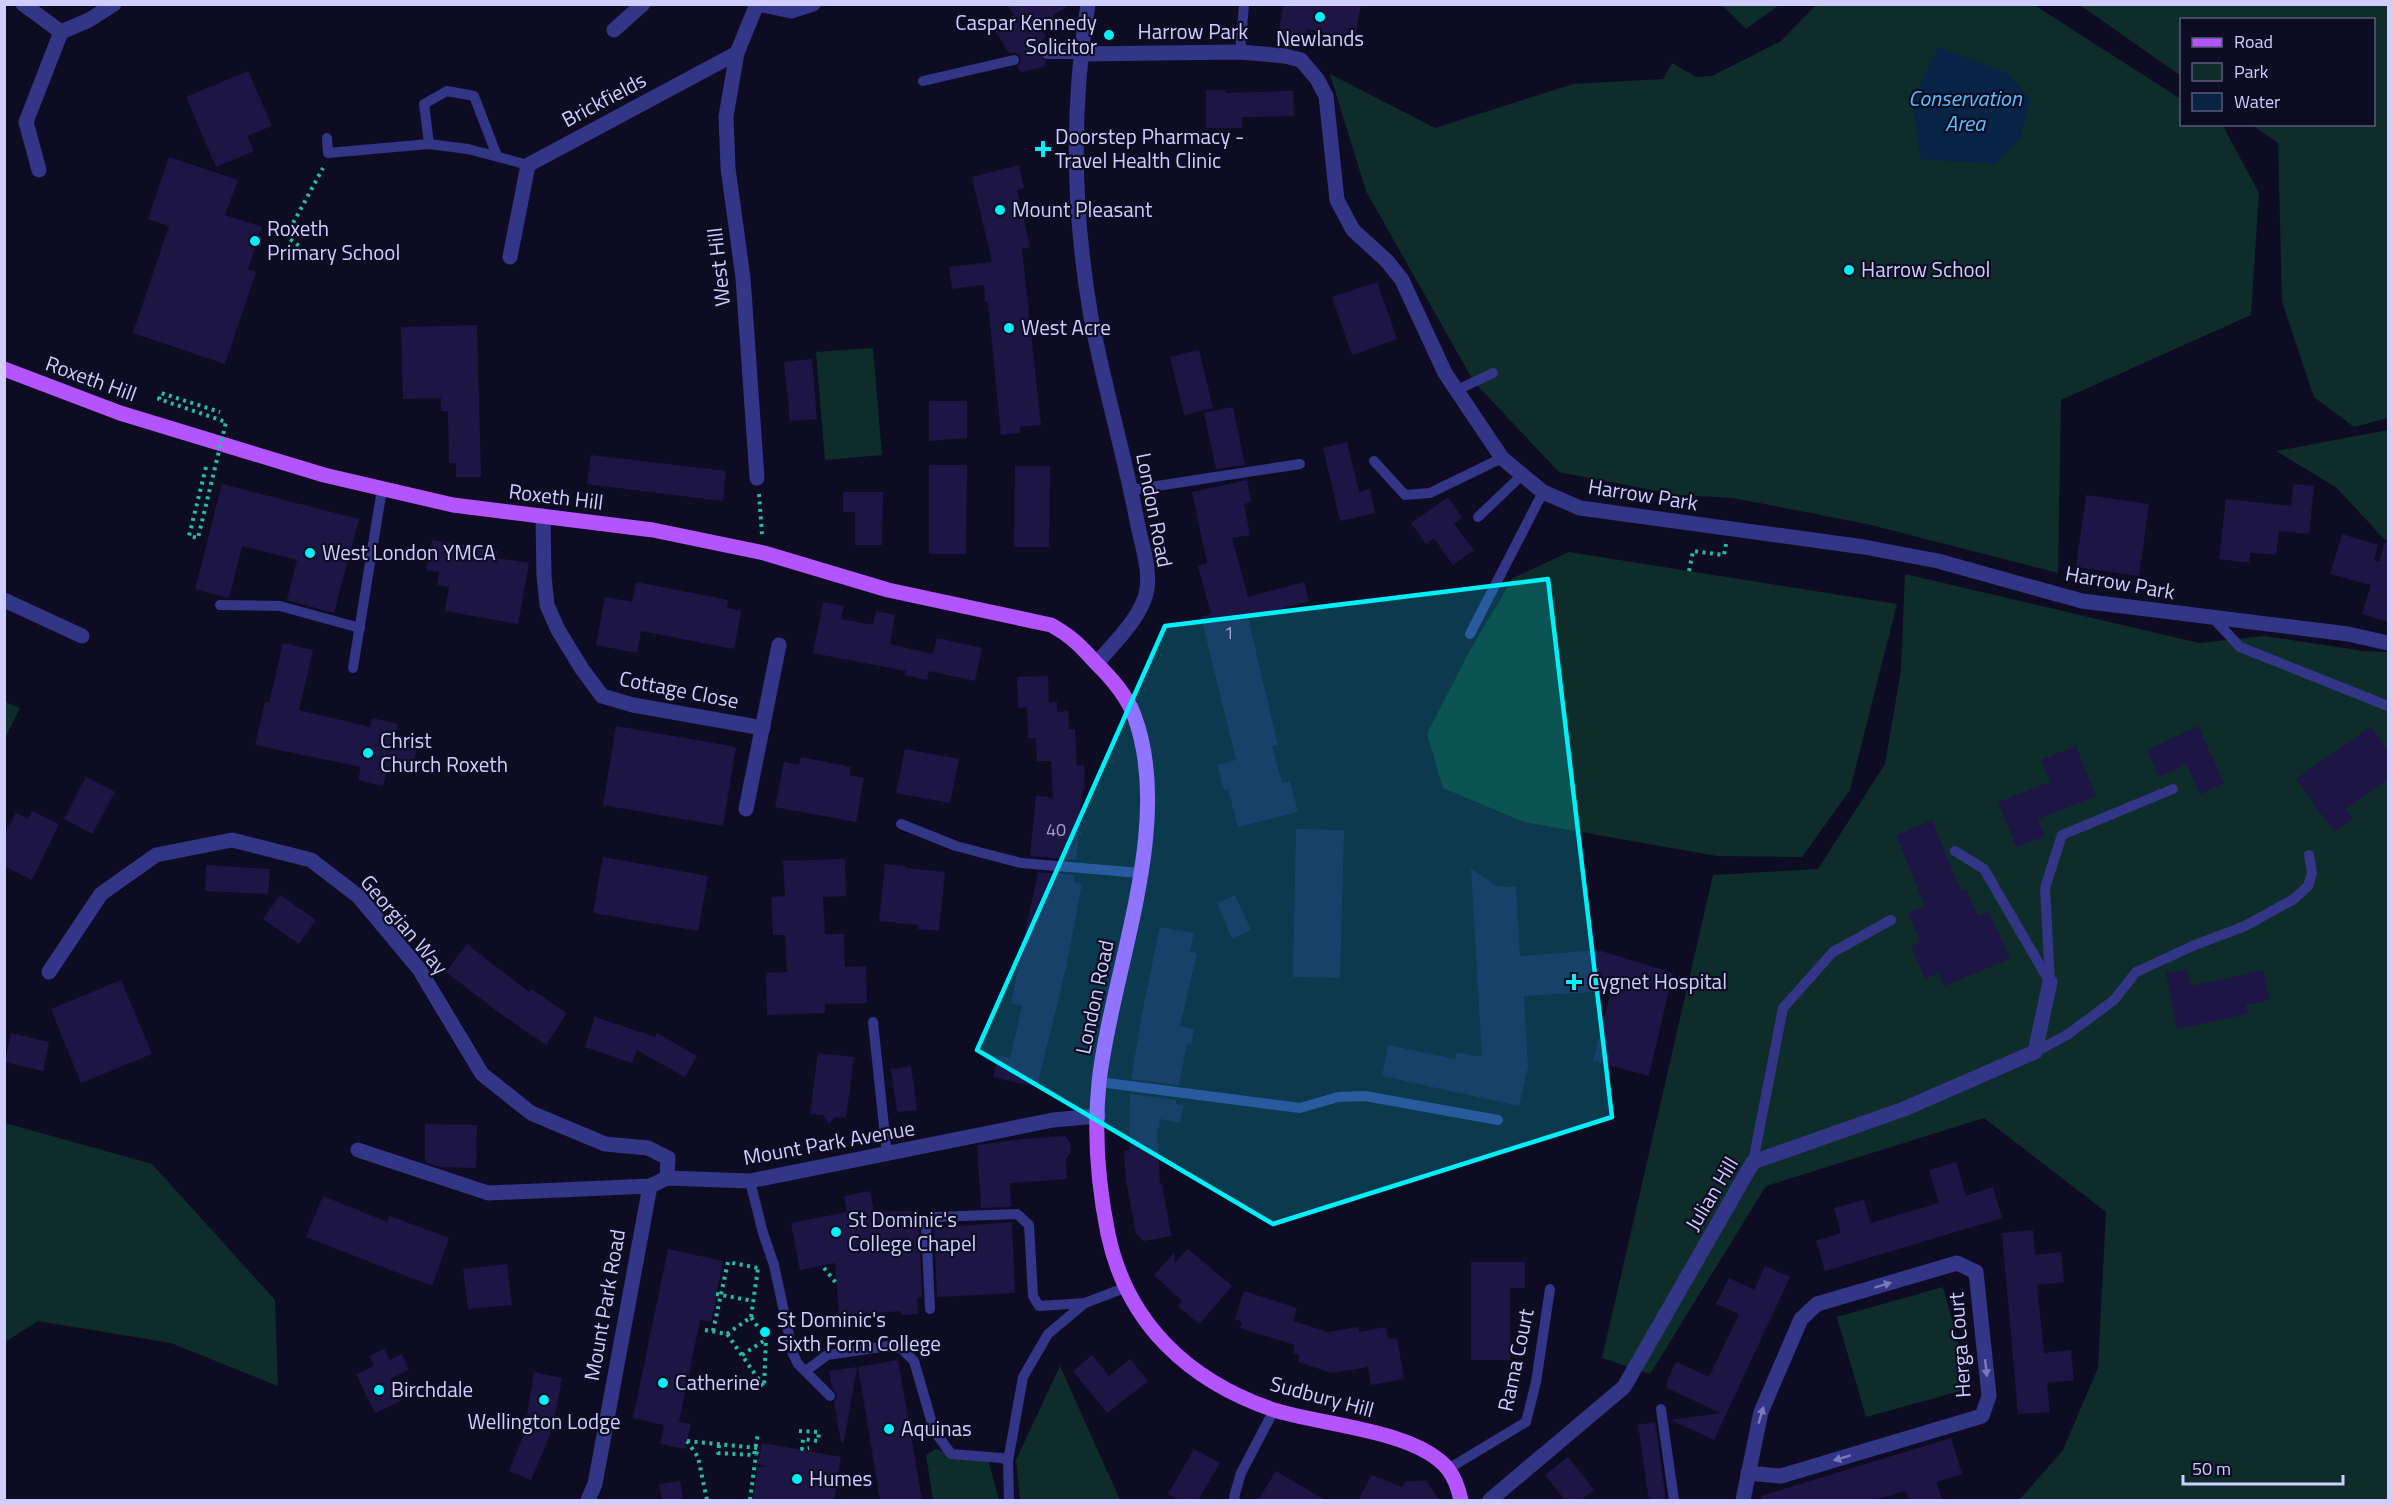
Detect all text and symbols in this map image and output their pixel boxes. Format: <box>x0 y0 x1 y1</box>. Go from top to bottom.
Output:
place label: Caspar Kennedy Solicitor <box>955 6 1097 62</box>
marker: Newlands <box>1313 10 1327 24</box>
street label: Harrow Park <box>1138 15 1248 47</box>
legend <box>2180 18 2375 126</box>
place label: Newlands <box>1276 22 1364 54</box>
marker: Caspar Kennedy Solicitor <box>1102 28 1116 42</box>
text: Road <box>2234 28 2273 55</box>
text: Park <box>2234 58 2269 85</box>
street label: Brickfields <box>555 63 652 135</box>
water label: Conservation Area <box>1908 81 2023 140</box>
text: Water <box>2234 88 2280 115</box>
place label: Doorstep Pharmacy - Travel Health Clinic <box>1055 120 1244 176</box>
marker: Doorstep Pharmacy - Travel Health Clinic <box>1036 142 1050 156</box>
place label: Mount Pleasant <box>1012 193 1153 225</box>
marker: Mount Pleasant <box>993 203 1007 217</box>
place label: Roxeth Primary School <box>267 212 400 268</box>
street label: West Hill <box>698 226 738 308</box>
marker: Roxeth Primary School <box>248 234 262 248</box>
place label: Harrow School <box>1861 253 1990 285</box>
marker: Harrow School <box>1842 263 1856 277</box>
place label: West Acre <box>1021 311 1111 343</box>
marker: West Acre <box>1002 321 1016 335</box>
street label: Roxeth Hill <box>41 347 142 409</box>
street label: London Road <box>1128 450 1182 570</box>
street label: Harrow Park <box>1586 470 1700 518</box>
street label: Roxeth Hill <box>507 474 605 518</box>
place label: West London YMCA <box>322 536 496 568</box>
marker: West London YMCA <box>303 546 317 560</box>
street label: Harrow Park <box>2063 557 2178 607</box>
house number: 1 <box>1224 619 1234 646</box>
street label: Cottage Close <box>617 662 742 716</box>
place label: Christ Church Roxeth <box>380 724 508 780</box>
marker: Christ Church Roxeth <box>361 746 375 760</box>
house number: 40 <box>1046 816 1066 843</box>
street label: Georgian Way <box>353 867 456 982</box>
street label: London Road <box>1066 937 1122 1057</box>
place label: Cygnet Hospital <box>1588 965 1727 997</box>
marker: Cygnet Hospital <box>1565 973 1583 991</box>
street label: Mount Park Avenue <box>741 1111 917 1173</box>
street label: Julian Hill <box>1676 1150 1746 1237</box>
place label: St Dominic's College Chapel <box>848 1203 976 1259</box>
marker: St Dominic's College Chapel <box>829 1225 843 1239</box>
street label: Mount Park Road <box>575 1227 633 1383</box>
one-way arrow <box>1874 1280 1892 1289</box>
street label: Herga Court <box>1939 1291 1979 1399</box>
place label: St Dominic's Sixth Form College <box>777 1303 941 1359</box>
street label: Rama Court <box>1489 1305 1542 1414</box>
marker: St Dominic's Sixth Form College <box>758 1325 772 1339</box>
one-way arrow <box>1981 1359 1991 1378</box>
place label: Catherine <box>675 1366 760 1398</box>
street label: Sudbury Hill <box>1267 1367 1378 1425</box>
place label: Birchdale <box>391 1373 473 1405</box>
marker: Catherine <box>656 1376 670 1390</box>
marker: Birchdale <box>372 1383 386 1397</box>
marker: Wellington Lodge <box>537 1393 551 1407</box>
place label: Wellington Lodge <box>467 1405 621 1437</box>
one-way arrow <box>1757 1406 1766 1424</box>
place label: Aquinas <box>901 1412 972 1444</box>
marker: Aquinas <box>882 1422 896 1436</box>
scale bar <box>2183 1448 2344 1486</box>
one-way arrow <box>1833 1454 1851 1463</box>
text: 50 m <box>2192 1455 2231 1482</box>
place label: Humes <box>809 1462 872 1494</box>
marker: Humes <box>790 1472 804 1486</box>

